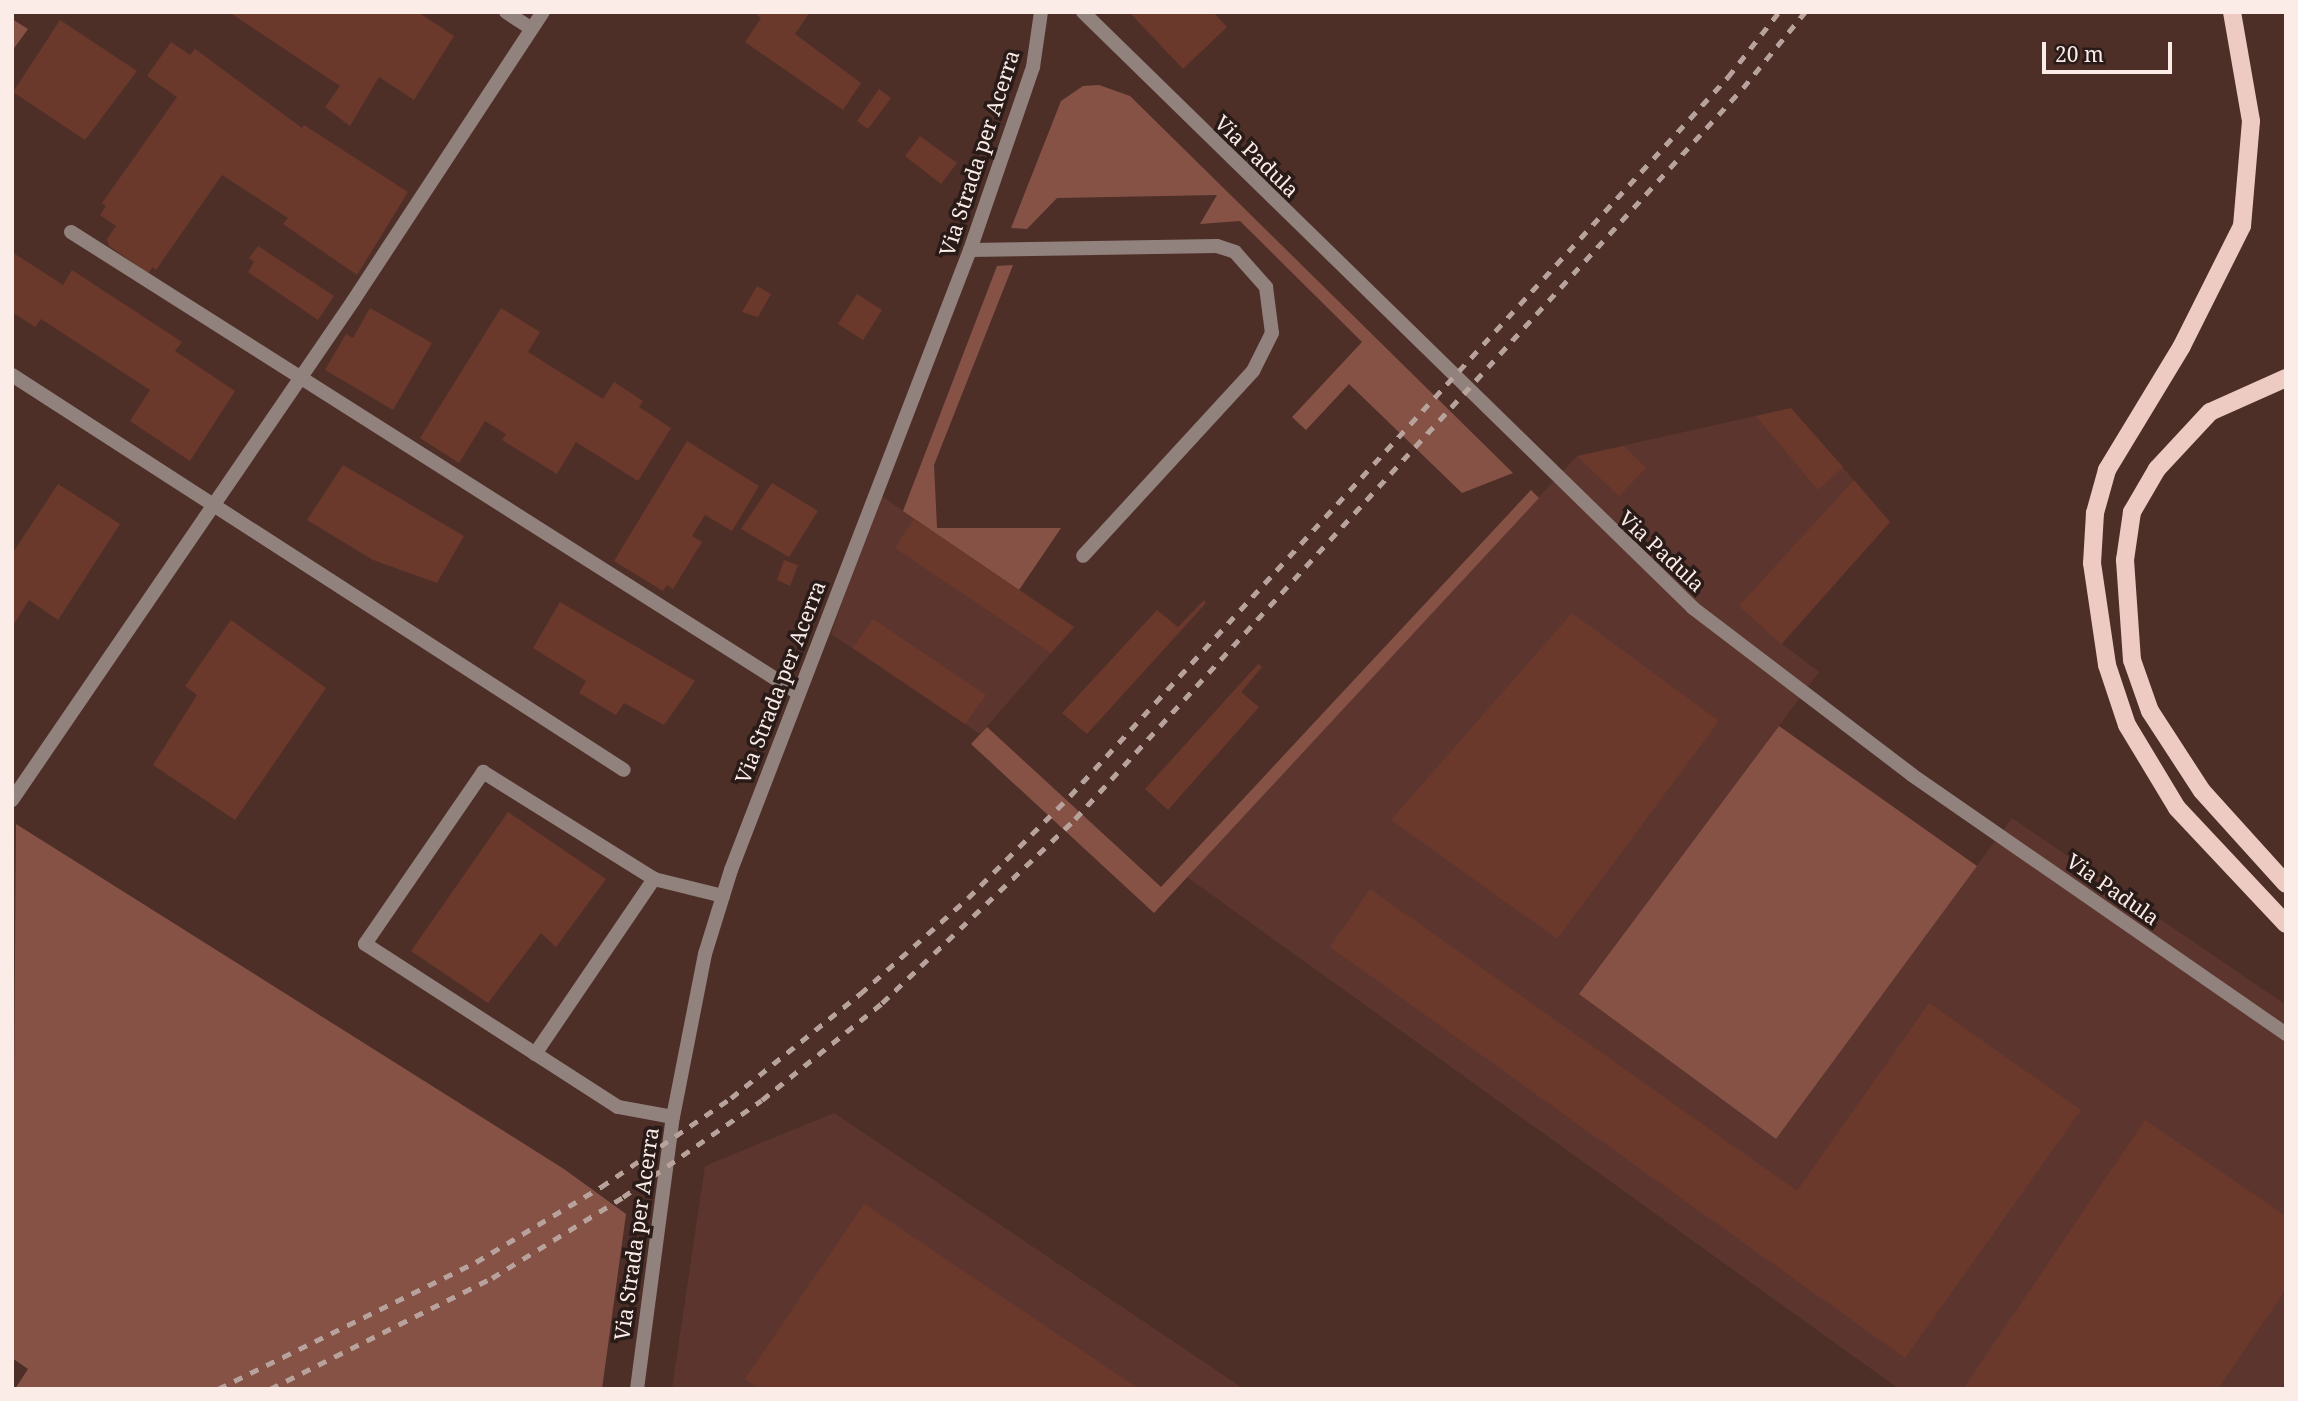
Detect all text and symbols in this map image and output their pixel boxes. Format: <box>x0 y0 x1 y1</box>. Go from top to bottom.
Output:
scale bar <box>2046 28 2176 72</box>
text: 20 m <box>2055 40 2104 68</box>
street label: Via Strada per Acerra <box>934 47 1024 259</box>
street label: Via Padula <box>1210 110 1304 202</box>
street label: Via Padula <box>1614 505 1710 597</box>
street label: Via Strada per Acerra <box>730 577 830 787</box>
street label: Via Padula <box>2062 848 2164 930</box>
street label: Via Strada per Acerra <box>609 1126 663 1342</box>

